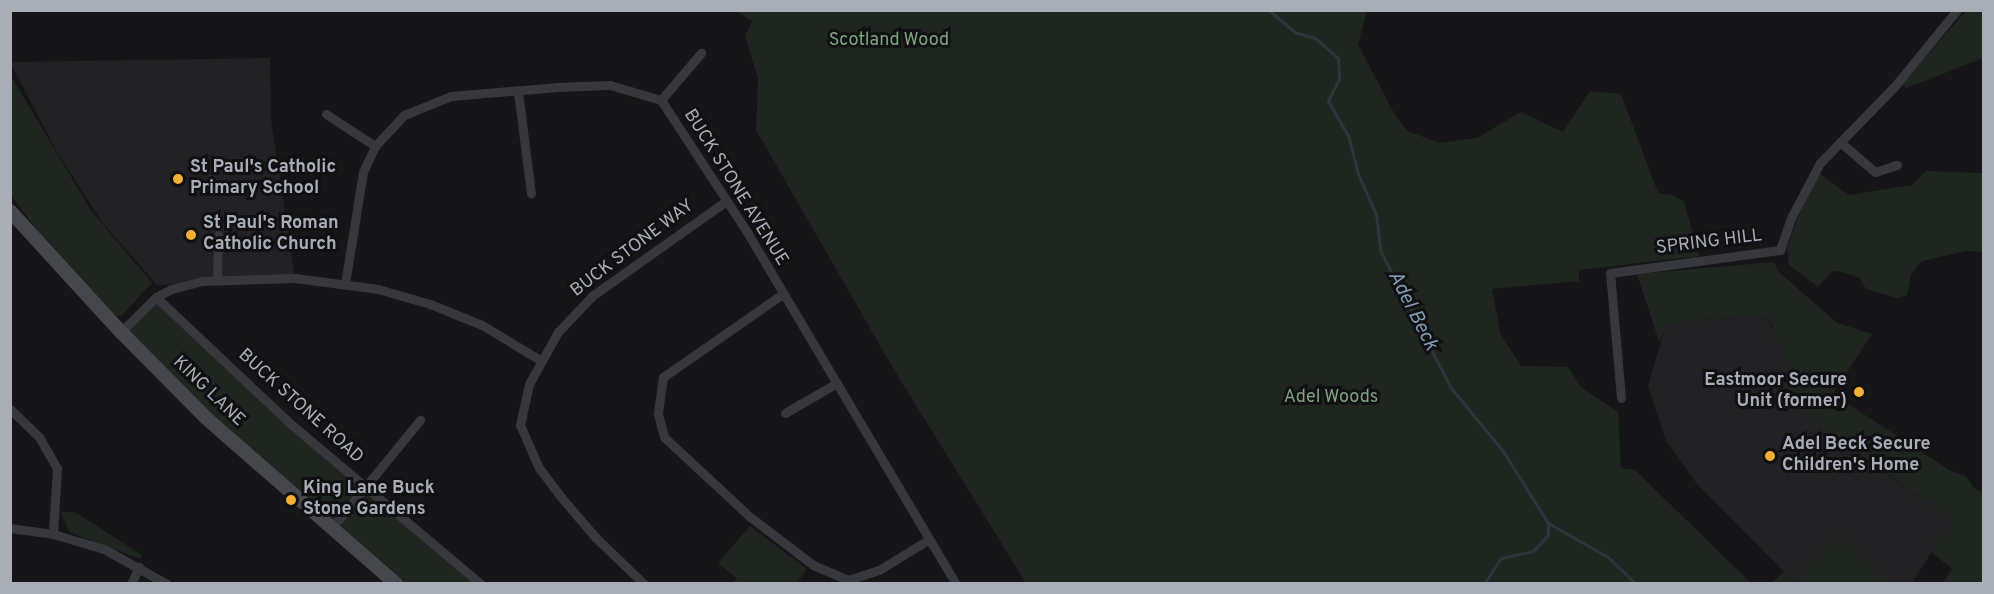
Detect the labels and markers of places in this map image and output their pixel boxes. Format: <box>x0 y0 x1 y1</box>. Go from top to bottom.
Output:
place label: St Paul's Catholic Primary School <box>190 158 336 201</box>
marker: St Paul's Catholic Primary School <box>171 172 185 186</box>
place label: St Paul's Roman Catholic Church <box>203 214 339 256</box>
marker: St Paul's Roman Catholic Church <box>184 228 198 242</box>
place label: Eastmoor Secure Unit (former) <box>1704 371 1847 413</box>
marker: Eastmoor Secure Unit (former) <box>1852 385 1866 399</box>
place label: Adel Beck Secure Children's Home <box>1782 435 1931 478</box>
marker: Adel Beck Secure Children's Home <box>1763 449 1777 463</box>
place label: King Lane Buck Stone Gardens <box>303 479 435 522</box>
marker: King Lane Buck Stone Gardens <box>284 493 298 507</box>

